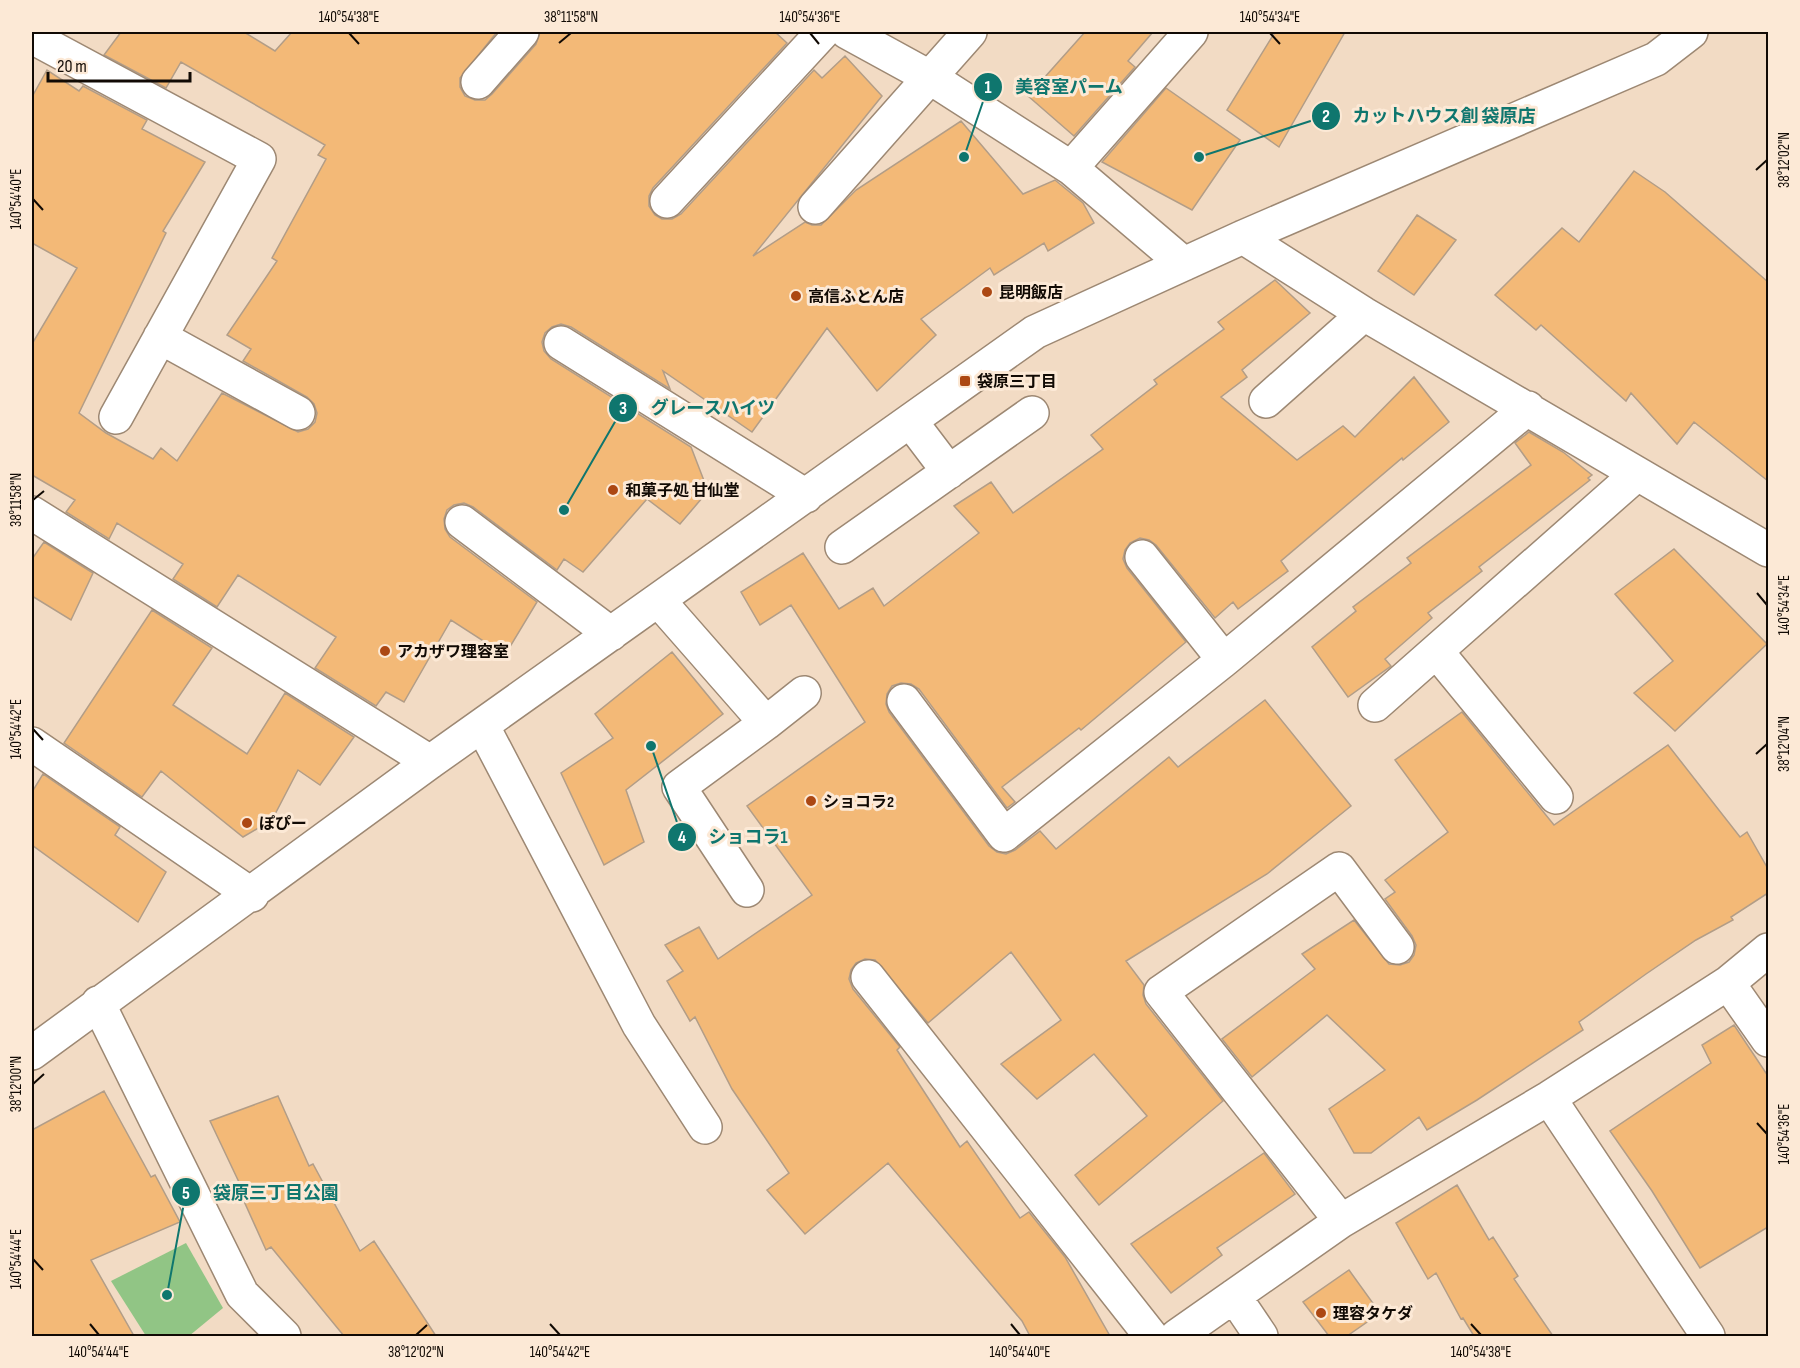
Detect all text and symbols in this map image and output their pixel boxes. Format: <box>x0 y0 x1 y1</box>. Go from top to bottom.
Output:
text: 140°54'38"E <box>319 8 379 27</box>
text: 38°11'58"N <box>544 8 598 27</box>
text: 140°54'36"E <box>780 8 840 27</box>
text: 140°54'34"E <box>1240 8 1300 27</box>
scale bar <box>48 45 190 83</box>
text: 20 m <box>57 56 87 77</box>
callout: 美容室パーム <box>973 69 1135 105</box>
text: 1 <box>984 77 992 98</box>
text: 美容室パーム <box>1015 77 1123 98</box>
callout: カットハウス創 袋原店 <box>1311 98 1548 134</box>
text: 2 <box>1322 106 1330 127</box>
text: カットハウス創 袋原店 <box>1353 106 1535 127</box>
text: 38°12'02"N <box>1775 132 1794 188</box>
text: 140°54'40"E <box>7 169 26 229</box>
place label: 昆明飯店 <box>999 284 1063 303</box>
marker: 昆明飯店 <box>980 285 994 299</box>
place label: 高信ふとん店 <box>808 288 904 307</box>
marker: 高信ふとん店 <box>789 289 803 303</box>
place label: 袋原三丁目 <box>977 372 1057 392</box>
marker: 袋原三丁目 <box>958 374 972 388</box>
callout: グレースハイツ <box>608 390 788 426</box>
text: 3 <box>619 398 627 419</box>
text: グレースハイツ <box>651 398 775 419</box>
text: 38°11'58"N <box>7 473 26 527</box>
place label: 和菓子処 甘仙堂 <box>625 482 740 501</box>
marker: 和菓子処 甘仙堂 <box>606 483 620 497</box>
text: 140°54'34"E <box>1775 575 1794 635</box>
place label: アカザワ理容室 <box>397 643 509 662</box>
marker: アカザワ理容室 <box>378 644 392 658</box>
text: 140°54'42"E <box>7 699 26 759</box>
text: 38°12'04"N <box>1775 716 1794 772</box>
place label: ショコラ2 <box>823 793 894 812</box>
marker: ショコラ2 <box>804 794 818 808</box>
place label: ぽぴー <box>259 815 307 834</box>
marker: ぽぴー <box>240 816 254 830</box>
callout: ショコラ1 <box>667 819 800 855</box>
text: 4 <box>678 827 687 848</box>
text: ショコラ1 <box>708 827 788 848</box>
text: 38°12'00"N <box>7 1056 26 1112</box>
text: 140°54'36"E <box>1775 1104 1794 1164</box>
callout: 袋原三丁目公園 <box>171 1174 351 1210</box>
text: 5 <box>182 1183 190 1204</box>
text: 袋原三丁目公園 <box>213 1183 339 1204</box>
text: 140°54'44"E <box>7 1229 26 1289</box>
place label: 理容タケダ <box>1333 1305 1413 1324</box>
marker: 理容タケダ <box>1314 1306 1328 1320</box>
text: 140°54'44"E <box>69 1343 129 1362</box>
text: 38°12'02"N <box>388 1343 444 1362</box>
text: 140°54'42"E <box>530 1343 590 1362</box>
text: 140°54'40"E <box>990 1343 1050 1362</box>
text: 140°54'38"E <box>1451 1343 1511 1362</box>

